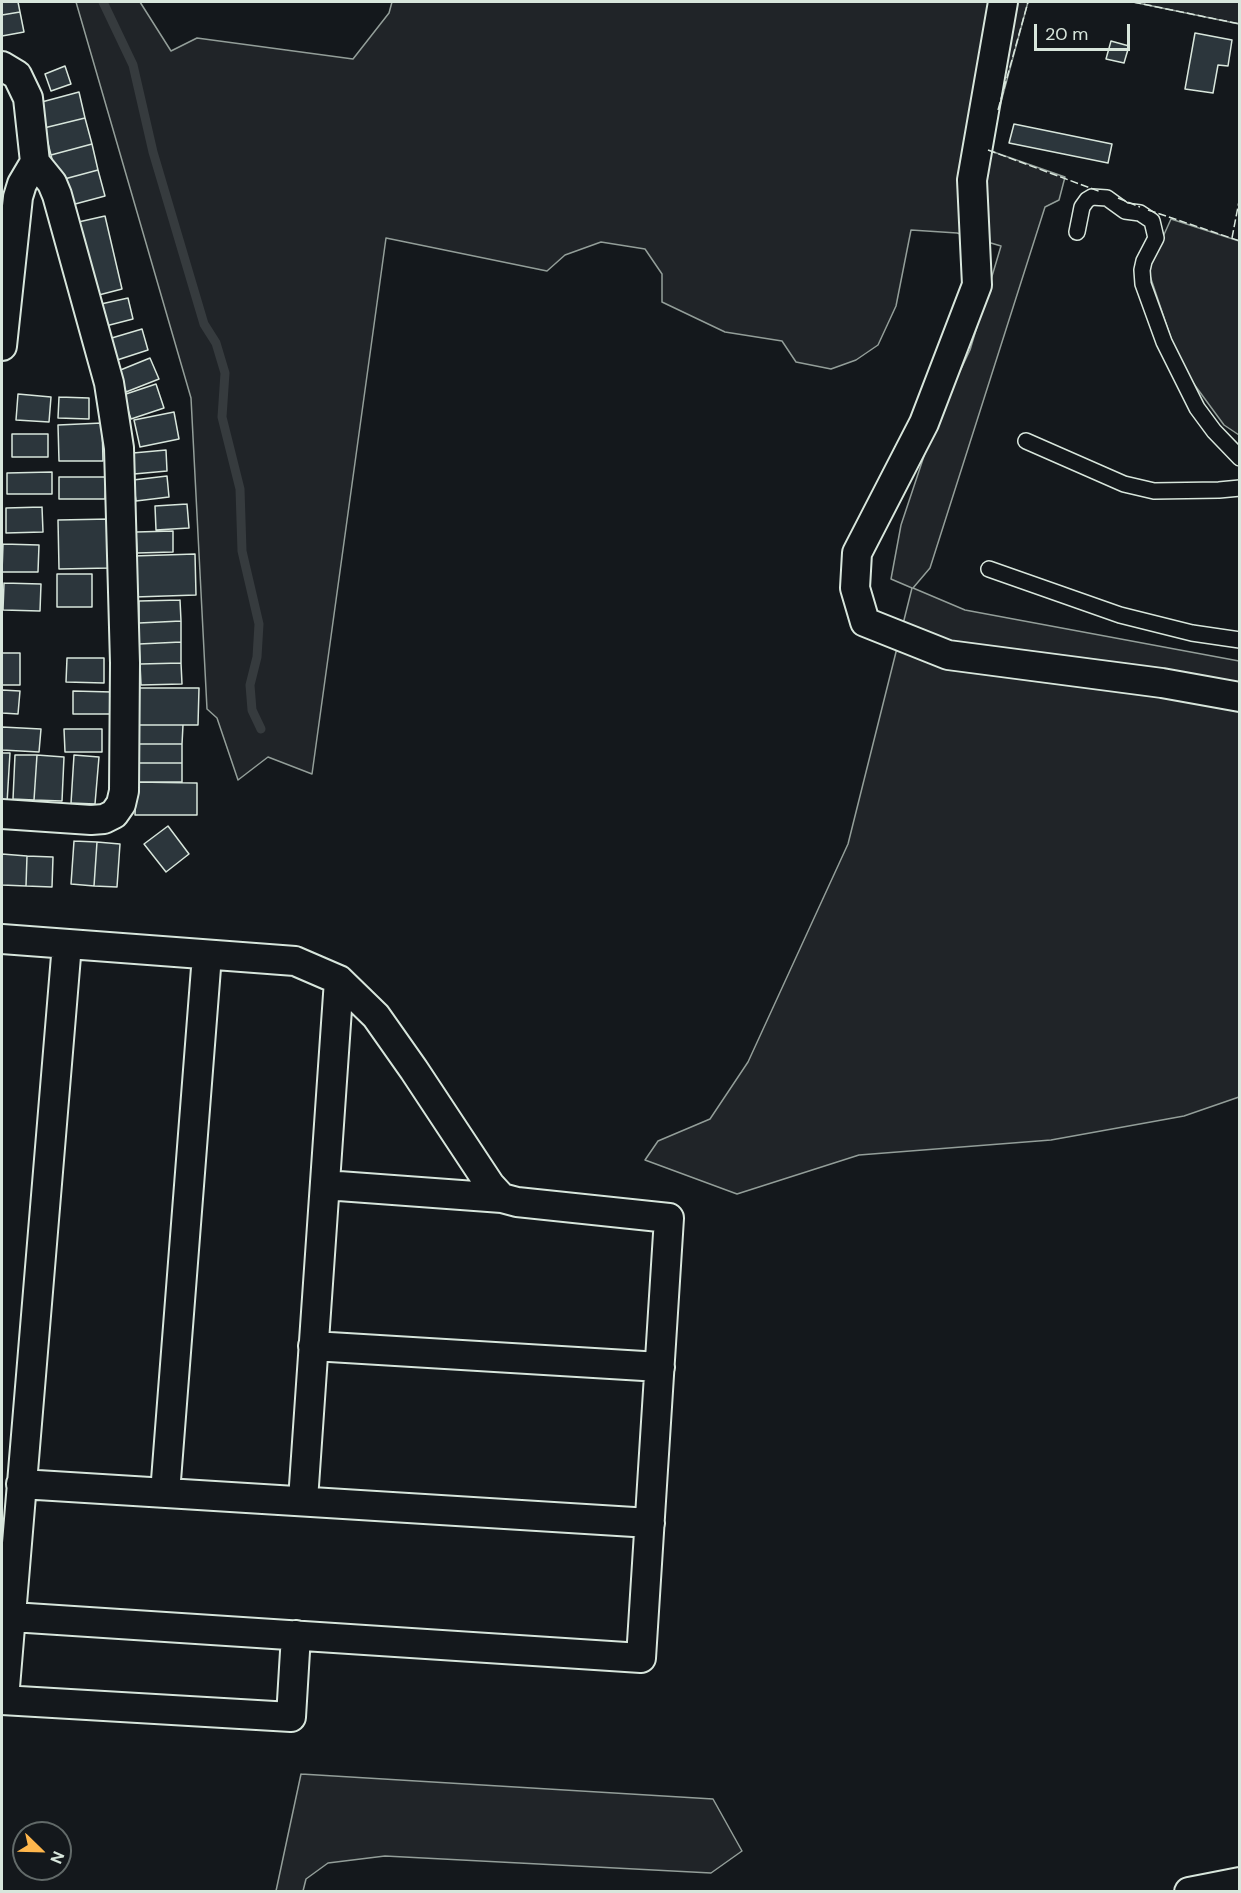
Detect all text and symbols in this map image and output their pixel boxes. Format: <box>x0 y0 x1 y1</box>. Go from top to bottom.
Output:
scale bar <box>1037 12 1133 50</box>
text: 20 m <box>1045 22 1088 46</box>
north arrow <box>12 1821 72 1881</box>
text: N <box>45 1848 69 1867</box>

